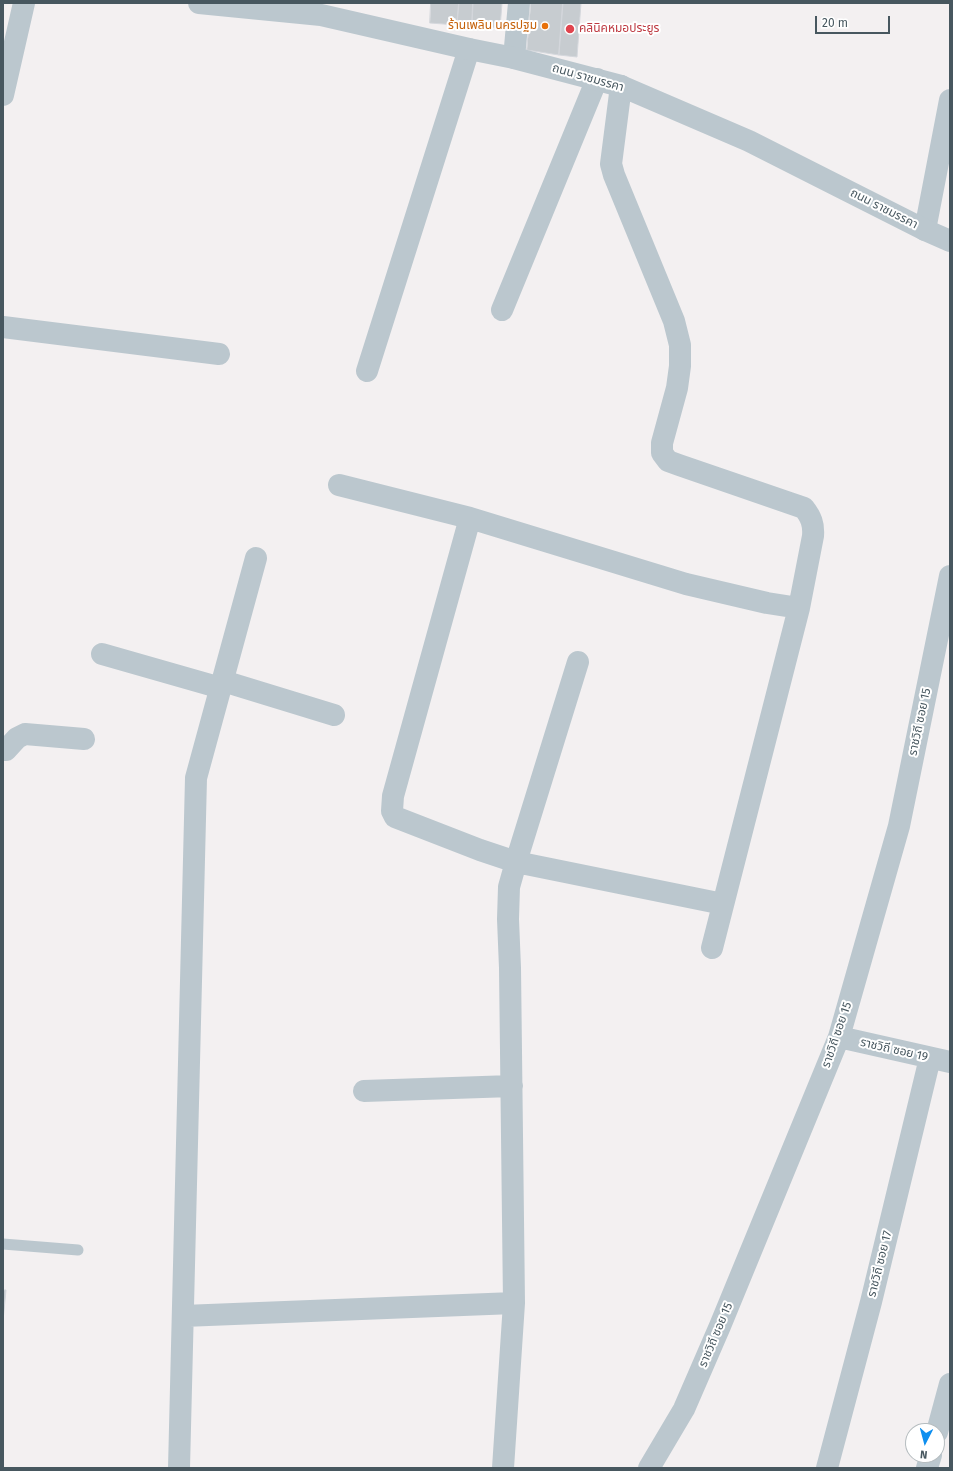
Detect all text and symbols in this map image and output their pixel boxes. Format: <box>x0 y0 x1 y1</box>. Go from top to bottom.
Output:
scale bar <box>817 8 892 34</box>
text: 20 m <box>822 16 848 30</box>
place label: ร้านเพลิน นครปฐม <box>448 19 537 33</box>
marker: ร้านเพลิน นครปฐม <box>540 21 550 31</box>
place label: คลินิคหมอประยูร <box>579 22 659 36</box>
marker: คลินิคหมอประยูร <box>564 23 576 35</box>
street label: ถนน ราชมรรคา <box>551 61 625 95</box>
street label: ถนน ราชมรรคา <box>848 186 920 232</box>
street label: ราชวิถี ซอย 15 <box>906 687 934 757</box>
street label: ราชวิถี ซอย 15 <box>819 1000 855 1070</box>
street label: ราชวิถี ซอย 19 <box>859 1035 929 1065</box>
street label: ราชวิถี ซอย 17 <box>865 1229 895 1299</box>
street label: ราชวิถี ซอย 15 <box>696 1301 736 1369</box>
north arrow <box>905 1423 945 1463</box>
text: N <box>919 1448 928 1461</box>

